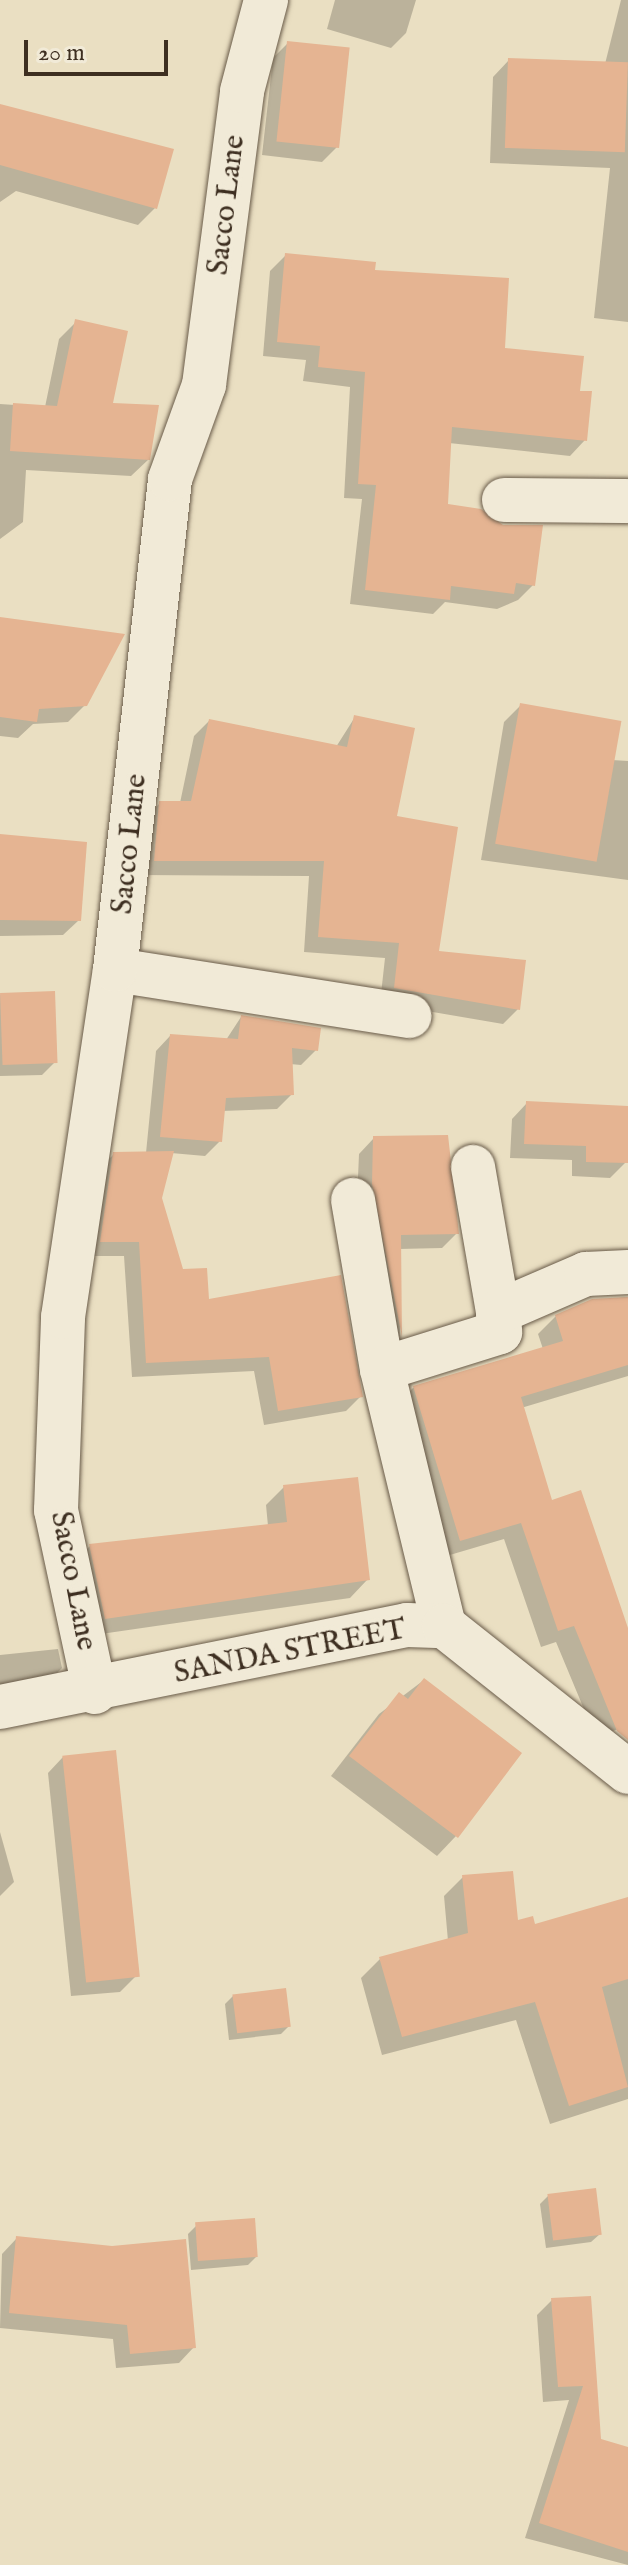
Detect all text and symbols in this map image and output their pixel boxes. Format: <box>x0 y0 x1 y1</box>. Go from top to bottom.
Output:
scale bar <box>28 24 172 74</box>
text: 20 m <box>38 38 85 69</box>
street label: Sacco Lane <box>201 133 253 277</box>
street label: Sacco Lane <box>105 772 155 916</box>
street label: Sacco Lane <box>42 1508 104 1654</box>
street label: SANDA STREET <box>171 1612 409 1692</box>

